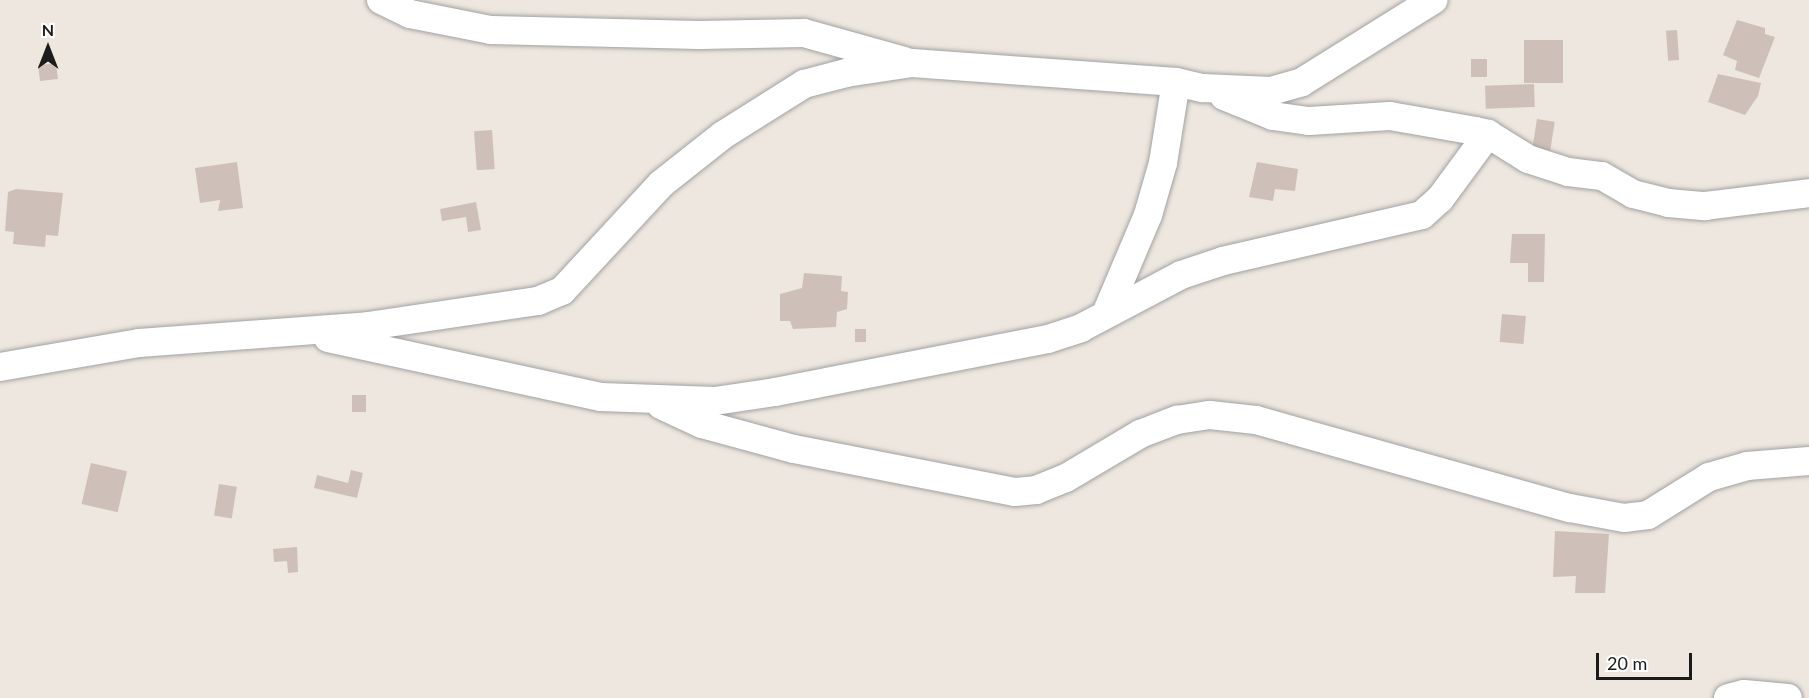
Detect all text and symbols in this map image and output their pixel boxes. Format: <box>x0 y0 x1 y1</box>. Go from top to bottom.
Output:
north arrow <box>18 18 78 78</box>
text: N <box>42 20 54 39</box>
scale bar <box>1599 641 1695 679</box>
text: 20 m <box>1607 652 1647 674</box>

